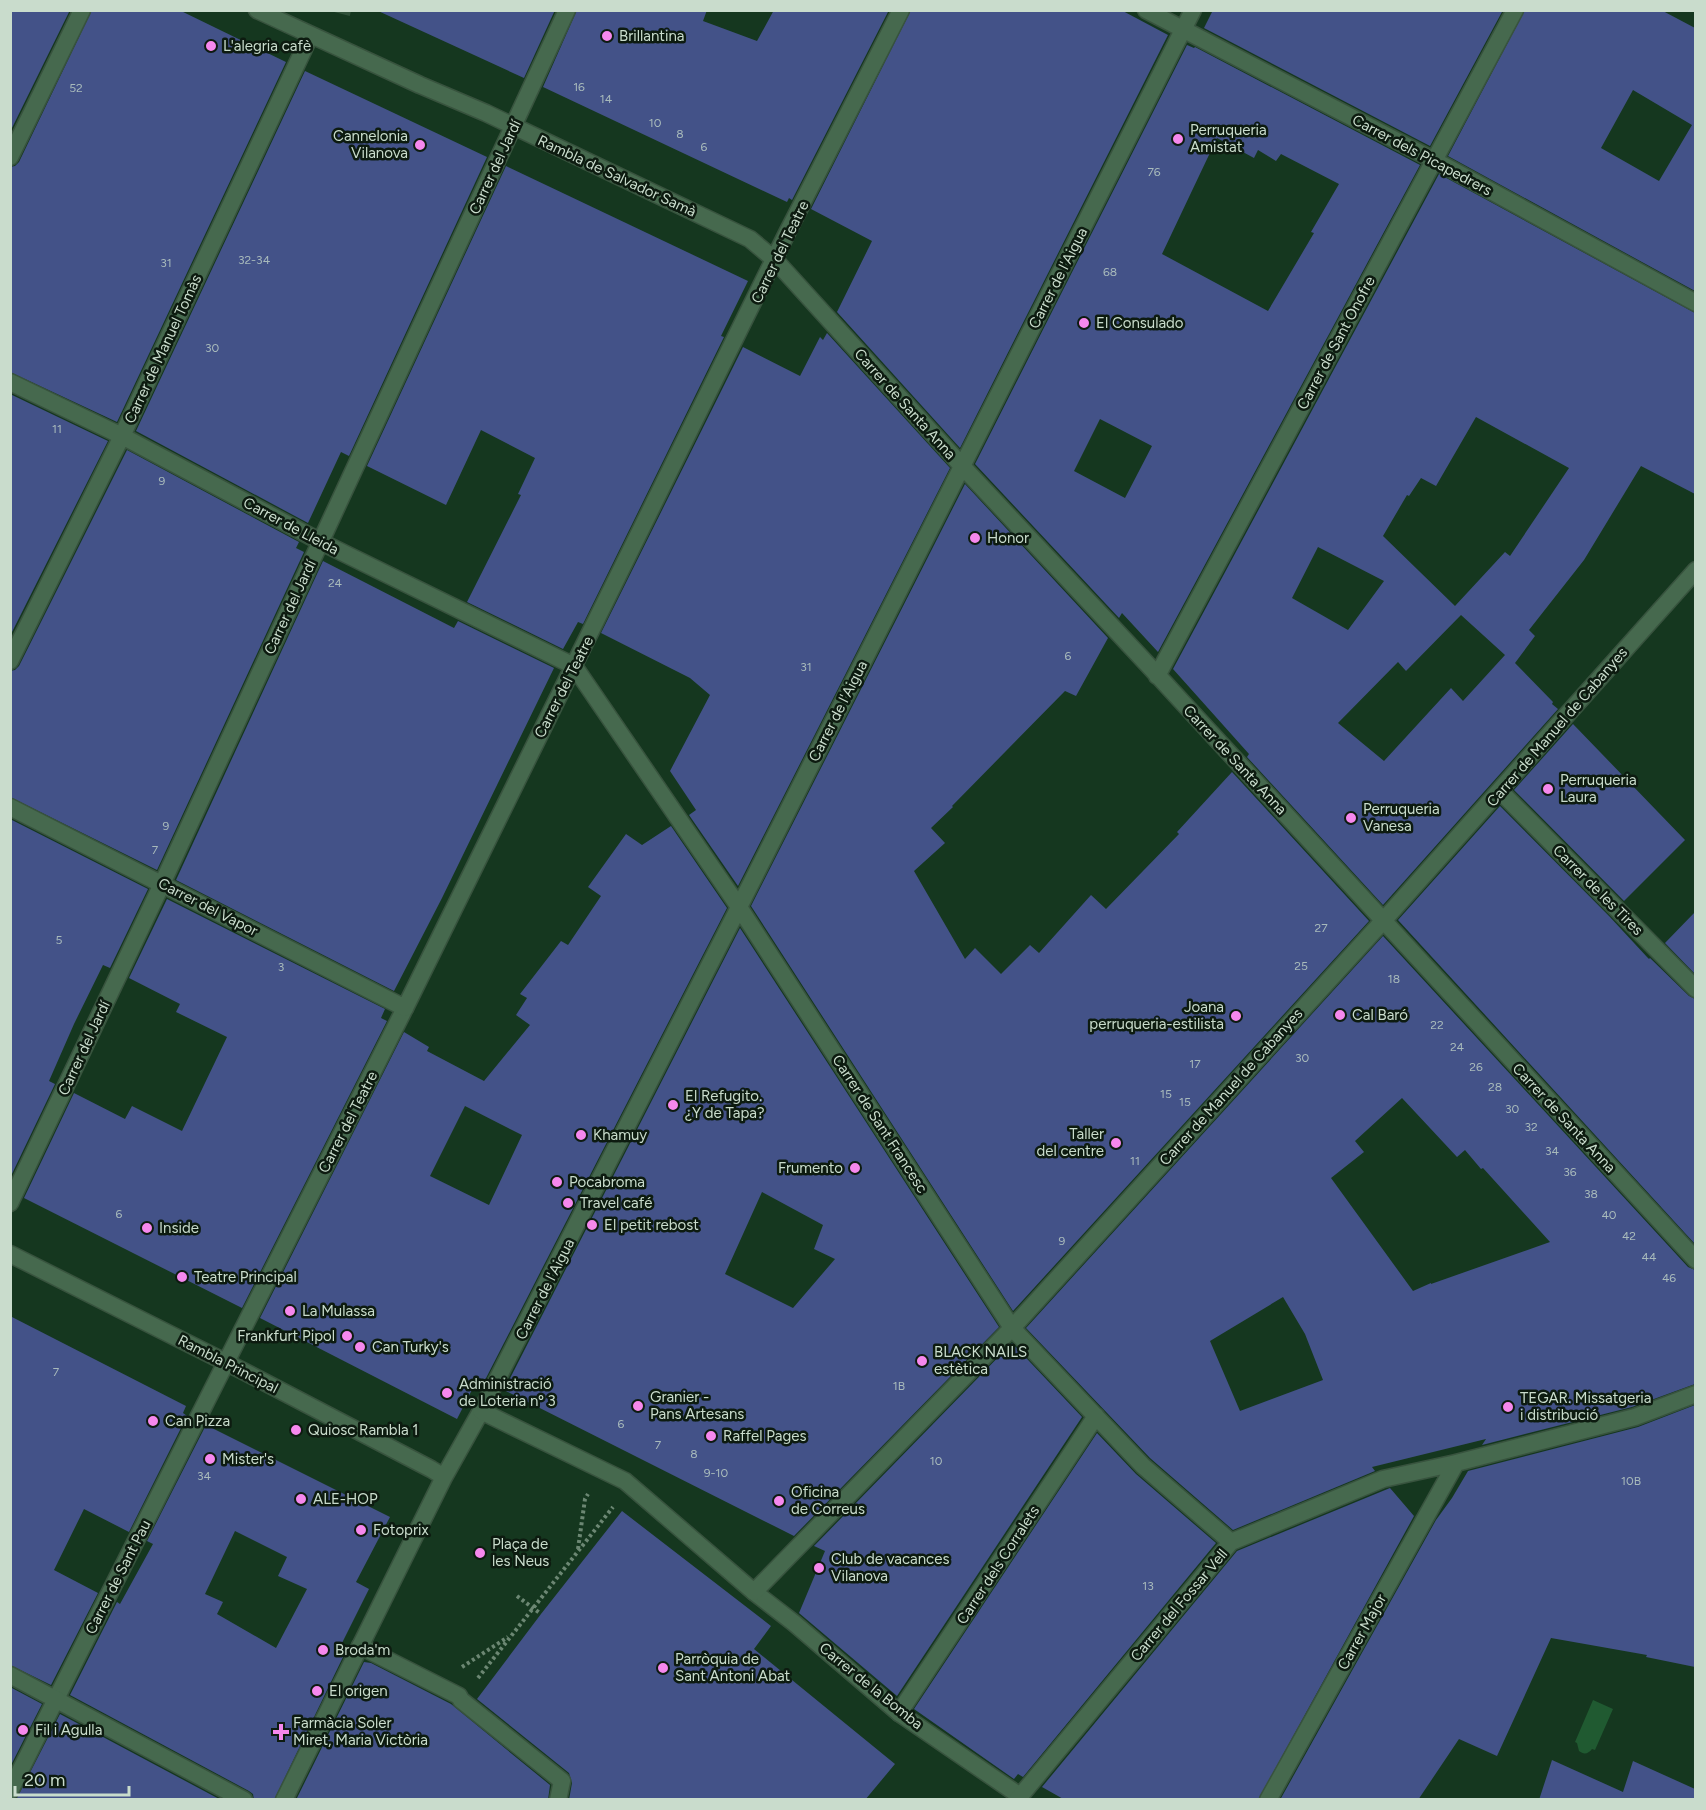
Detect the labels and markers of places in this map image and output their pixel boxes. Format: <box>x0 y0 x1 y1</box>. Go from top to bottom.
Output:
place label: Brillantina <box>619 27 685 45</box>
marker: Brillantina <box>600 29 614 43</box>
place label: L'alegria cafè <box>223 37 311 55</box>
marker: L'alegria cafè <box>204 39 218 53</box>
place label: Perruqueria Amistat <box>1190 121 1267 156</box>
place label: Cannelonia Vilanova <box>333 127 408 162</box>
marker: Perruqueria Amistat <box>1171 132 1185 146</box>
marker: Cannelonia Vilanova <box>413 138 427 152</box>
place label: El Consulado <box>1096 314 1184 332</box>
marker: El Consulado <box>1077 316 1091 330</box>
place label: Honor <box>987 529 1029 547</box>
marker: Honor <box>968 531 982 545</box>
place label: Perruqueria Laura <box>1560 771 1637 806</box>
marker: Perruqueria Laura <box>1541 782 1555 796</box>
place label: Perruqueria Vanesa <box>1363 800 1440 835</box>
marker: Perruqueria Vanesa <box>1344 811 1358 825</box>
place label: Joana perruqueria-estilista <box>1089 998 1224 1033</box>
place label: Cal Baró <box>1352 1006 1408 1024</box>
marker: Cal Baró <box>1333 1008 1347 1022</box>
marker: Joana perruqueria-estilista <box>1229 1009 1243 1023</box>
place label: El Refugito. ¿Y de Tapa? <box>685 1087 764 1122</box>
marker: El Refugito. ¿Y de Tapa? <box>666 1098 680 1112</box>
place label: Taller del centre <box>1036 1125 1104 1160</box>
place label: Khamuy <box>593 1126 647 1144</box>
marker: Khamuy <box>574 1128 588 1142</box>
marker: Taller del centre <box>1109 1136 1123 1150</box>
place label: Frumento <box>778 1159 843 1177</box>
marker: Frumento <box>848 1161 862 1175</box>
place label: Pocabroma <box>569 1173 645 1191</box>
marker: Pocabroma <box>550 1175 564 1189</box>
place label: Travel café <box>580 1194 652 1212</box>
marker: Travel café <box>561 1196 575 1210</box>
place label: El petit rebost <box>604 1216 699 1234</box>
marker: El petit rebost <box>585 1218 599 1232</box>
place label: Inside <box>159 1219 199 1237</box>
marker: Inside <box>140 1221 154 1235</box>
place label: Teatre Principal <box>194 1268 297 1286</box>
marker: Teatre Principal <box>175 1270 189 1284</box>
place label: La Mulassa <box>302 1302 375 1320</box>
marker: La Mulassa <box>283 1304 297 1318</box>
place label: Frankfurt Pipol <box>237 1327 335 1345</box>
marker: Frankfurt Pipol <box>340 1329 354 1343</box>
place label: Can Turky's <box>372 1338 449 1356</box>
marker: Can Turky's <box>353 1340 367 1354</box>
place label: BLACK NAILS estètica <box>934 1343 1027 1378</box>
marker: BLACK NAILS estètica <box>915 1354 929 1368</box>
place label: Administració de Loteria nº 3 <box>459 1375 556 1410</box>
marker: Administració de Loteria nº 3 <box>440 1386 454 1400</box>
place label: Granier - Pans Artesans <box>650 1388 744 1423</box>
place label: TEGAR. Missatgeria i distribució <box>1520 1389 1651 1424</box>
marker: Granier - Pans Artesans <box>631 1399 645 1413</box>
marker: TEGAR. Missatgeria i distribució <box>1501 1400 1515 1414</box>
place label: Can Pizza <box>165 1412 230 1430</box>
marker: Can Pizza <box>146 1414 160 1428</box>
place label: Quiosc Rambla 1 <box>308 1421 419 1439</box>
marker: Quiosc Rambla 1 <box>289 1423 303 1437</box>
place label: Raffel Pages <box>723 1427 806 1445</box>
marker: Raffel Pages <box>704 1429 718 1443</box>
place label: Mister's <box>222 1450 274 1468</box>
marker: Mister's <box>203 1452 217 1466</box>
place label: Oficina de Correus <box>791 1483 865 1518</box>
place label: ALE-HOP <box>313 1490 378 1508</box>
marker: ALE-HOP <box>294 1492 308 1506</box>
marker: Oficina de Correus <box>772 1494 786 1508</box>
place label: Fotoprix <box>373 1521 429 1539</box>
marker: Fotoprix <box>354 1523 368 1537</box>
place label: Plaça de les Neus <box>492 1535 549 1570</box>
marker: Plaça de les Neus <box>473 1546 487 1560</box>
place label: Club de vacances Vilanova <box>831 1550 949 1585</box>
marker: Club de vacances Vilanova <box>812 1561 826 1575</box>
place label: Broda'm <box>335 1641 390 1659</box>
marker: Broda'm <box>316 1643 330 1657</box>
place label: Parròquia de Sant Antoni Abat <box>675 1650 791 1685</box>
marker: Parròquia de Sant Antoni Abat <box>656 1661 670 1675</box>
place label: El origen <box>329 1682 388 1700</box>
marker: El origen <box>310 1684 324 1698</box>
place label: Farmàcia Soler Miret, Maria Victòria <box>293 1714 428 1749</box>
place label: Fil i Agulla <box>35 1721 102 1739</box>
marker: Fil i Agulla <box>16 1723 30 1737</box>
marker: Farmàcia Soler Miret, Maria Victòria <box>274 1725 288 1739</box>

